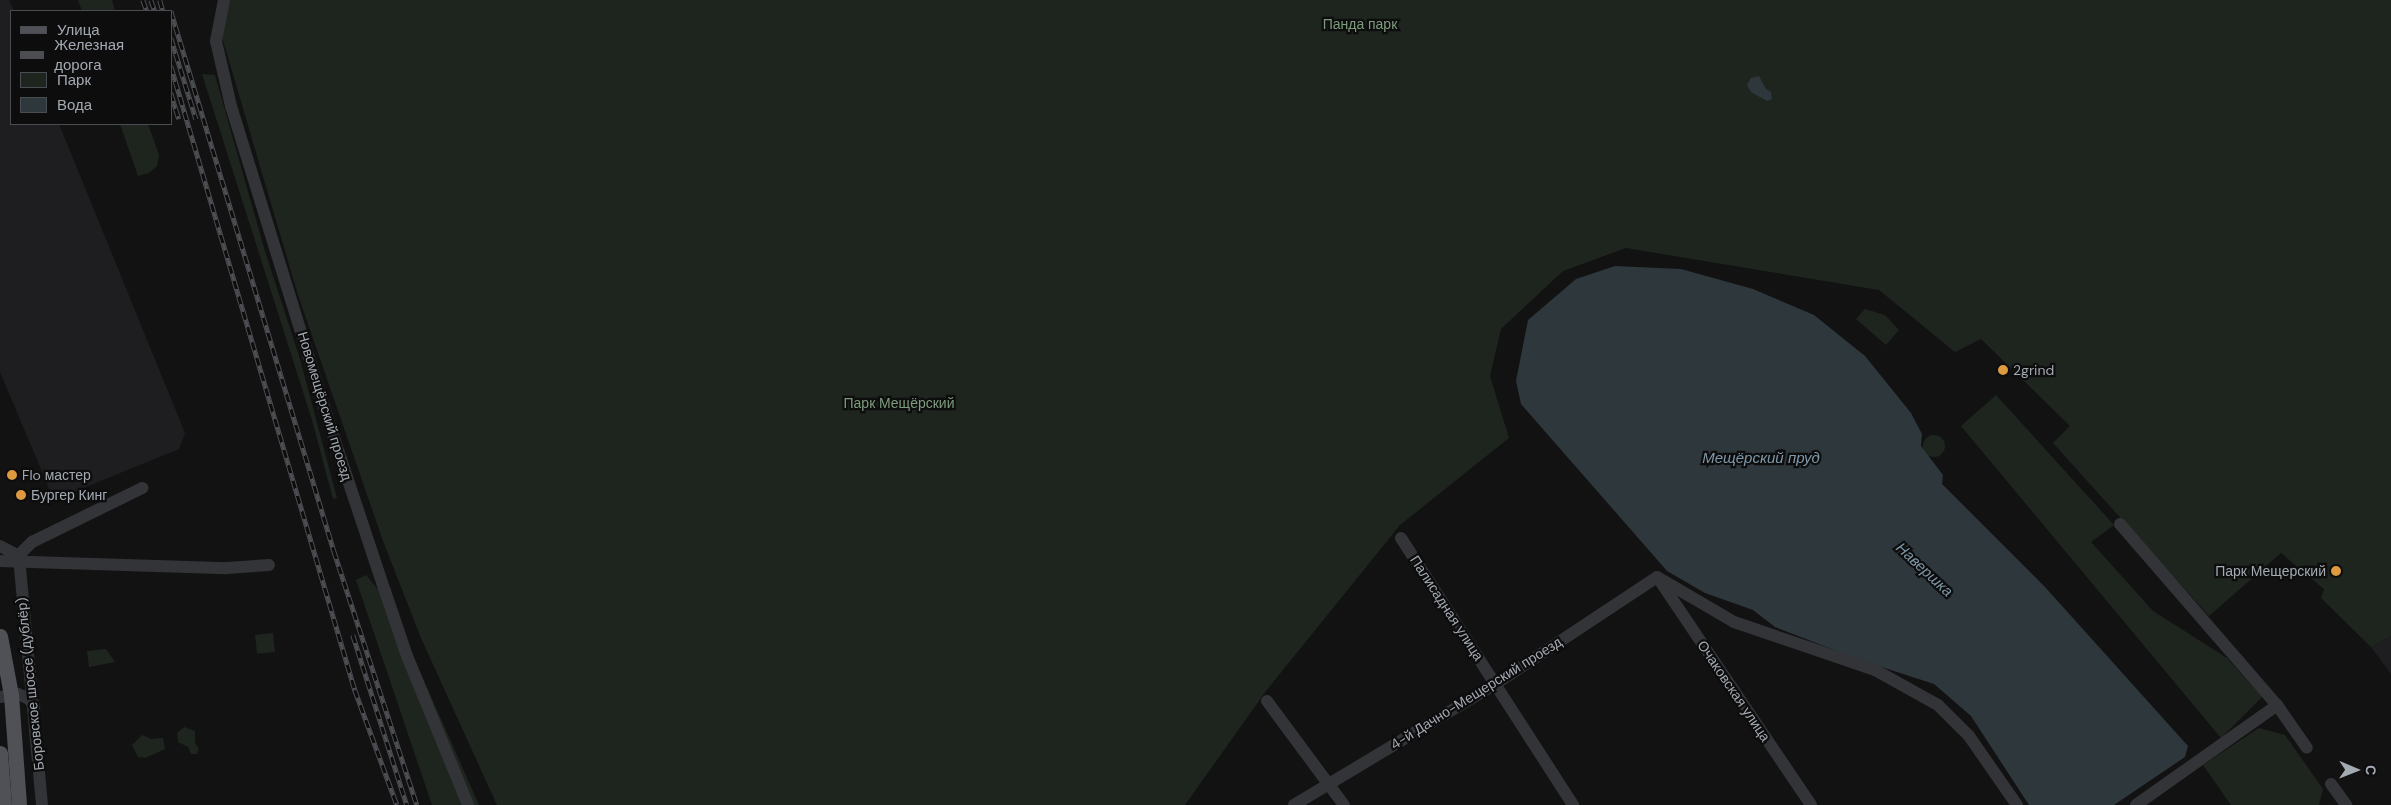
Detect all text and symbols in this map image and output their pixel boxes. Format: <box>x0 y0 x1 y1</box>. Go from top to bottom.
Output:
legend <box>10 10 172 125</box>
park label: Панда парк <box>1323 16 1397 32</box>
text: Улица <box>57 20 100 40</box>
text: Железная дорога <box>54 35 124 75</box>
text: Парк <box>57 70 91 90</box>
text: Вода <box>57 95 92 115</box>
street label: Новомещёрский проезд <box>294 329 356 483</box>
place label: 2grind <box>2013 362 2054 378</box>
marker: 2grind <box>1997 364 2009 376</box>
park label: Парк Мещёрский <box>844 395 954 411</box>
water label: Мещёрский пруд <box>1702 450 1820 468</box>
place label: Flo мастер <box>22 467 91 483</box>
marker: Flo мастер <box>6 469 18 481</box>
place label: Бургер Кинг <box>31 487 107 503</box>
marker: Бургер Кинг <box>15 489 27 501</box>
water label: Навершка <box>1892 539 1956 601</box>
street label: Палисадная улица <box>1407 552 1487 664</box>
place label: Парк Мещерский <box>2215 563 2326 579</box>
marker: Парк Мещерский <box>2330 565 2342 577</box>
street label: Боровское шоссе (дублёр) <box>13 597 47 771</box>
street label: 4-й Дачно-Мещерский проезд <box>1387 633 1565 753</box>
street label: Очаковская улица <box>1694 637 1774 745</box>
north arrow <box>2331 745 2381 795</box>
text: С <box>2362 765 2380 775</box>

